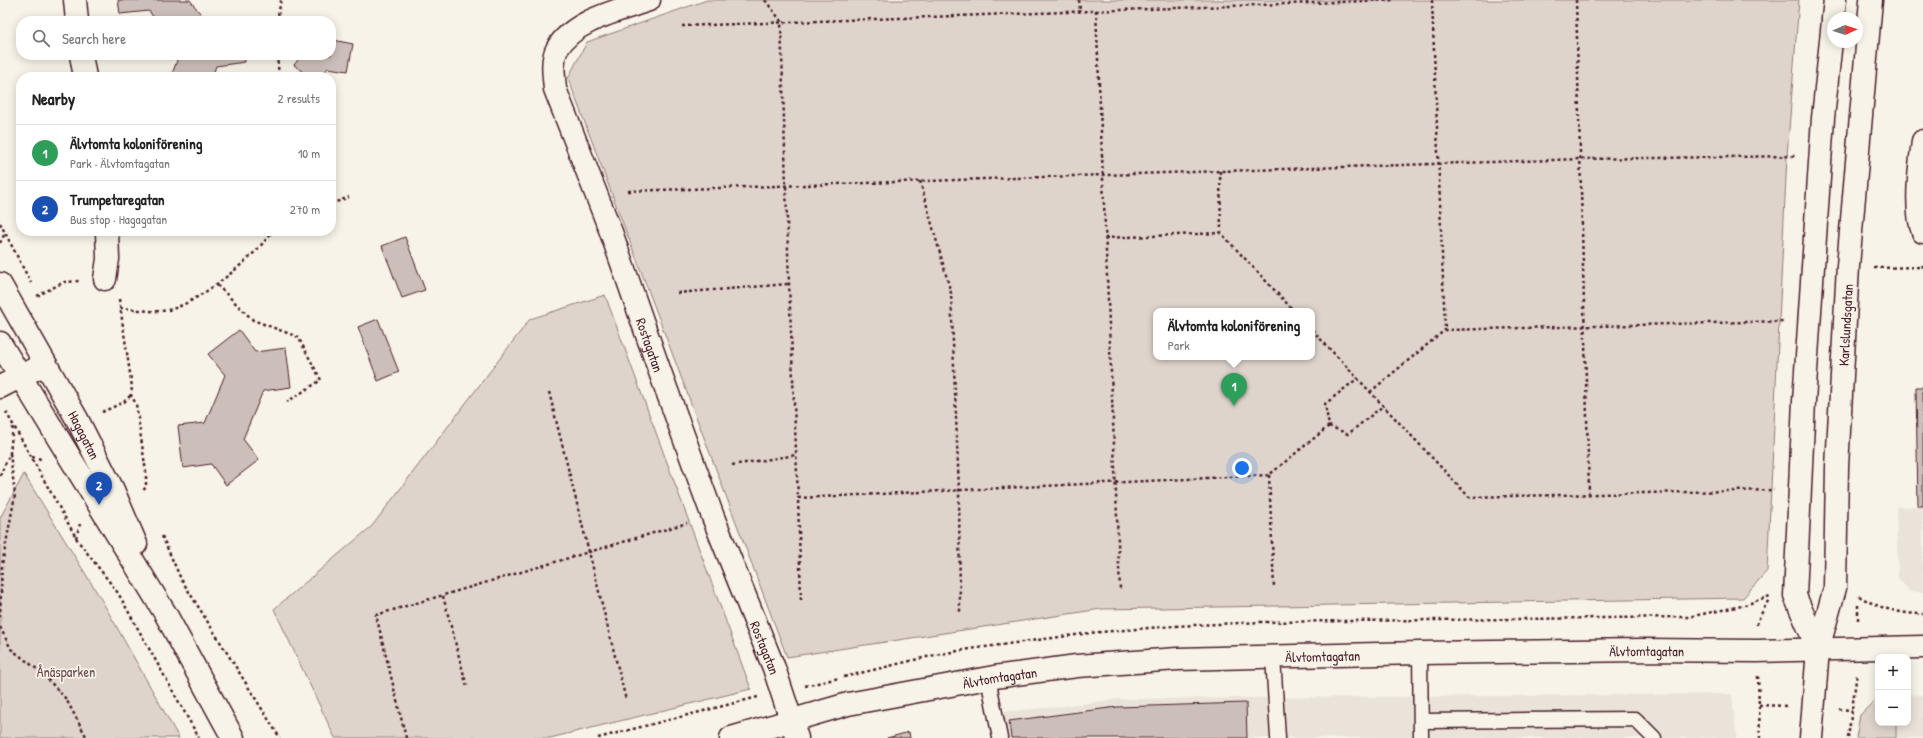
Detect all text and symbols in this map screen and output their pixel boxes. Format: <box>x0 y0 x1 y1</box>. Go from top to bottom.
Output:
north arrow <box>1827 12 1863 48</box>
search box <box>16 16 336 60</box>
icon: search <box>30 27 52 49</box>
text: Search here <box>62 28 126 49</box>
text: Nearby <box>32 87 75 110</box>
text: 2 results <box>278 89 320 107</box>
text: Älvtomta koloniförening <box>70 133 202 154</box>
text: 1 <box>43 144 47 162</box>
text: 10 m <box>298 144 320 162</box>
text: Park · Älvtomtagatan <box>70 154 170 172</box>
text: Trumpetaregatan <box>70 189 165 210</box>
text: 2 <box>42 200 48 218</box>
text: 270 m <box>290 200 320 218</box>
text: Bus stop · Hagagatan <box>70 210 167 228</box>
street label: Karlslundsgatan <box>1833 283 1857 366</box>
popup <box>1153 308 1315 360</box>
street label: Rostagatan <box>632 315 669 374</box>
text: Älvtomta koloniförening <box>1168 315 1300 336</box>
text: Park <box>1168 336 1190 354</box>
pin: 1 <box>1221 373 1247 406</box>
street label: Hagagatan <box>65 407 105 462</box>
your location <box>1232 458 1252 478</box>
pin: 2 <box>86 472 112 505</box>
street label: Rostagatan <box>746 618 785 677</box>
street label: Älvtomtagatan <box>1609 640 1684 661</box>
street label: Älvtomtagatan <box>1285 645 1360 666</box>
map controls <box>1875 654 1911 726</box>
button: + <box>1875 654 1911 690</box>
park label: Ånäsparken <box>37 662 95 682</box>
street label: Älvtomtagatan <box>961 662 1038 692</box>
button: − <box>1875 690 1911 726</box>

